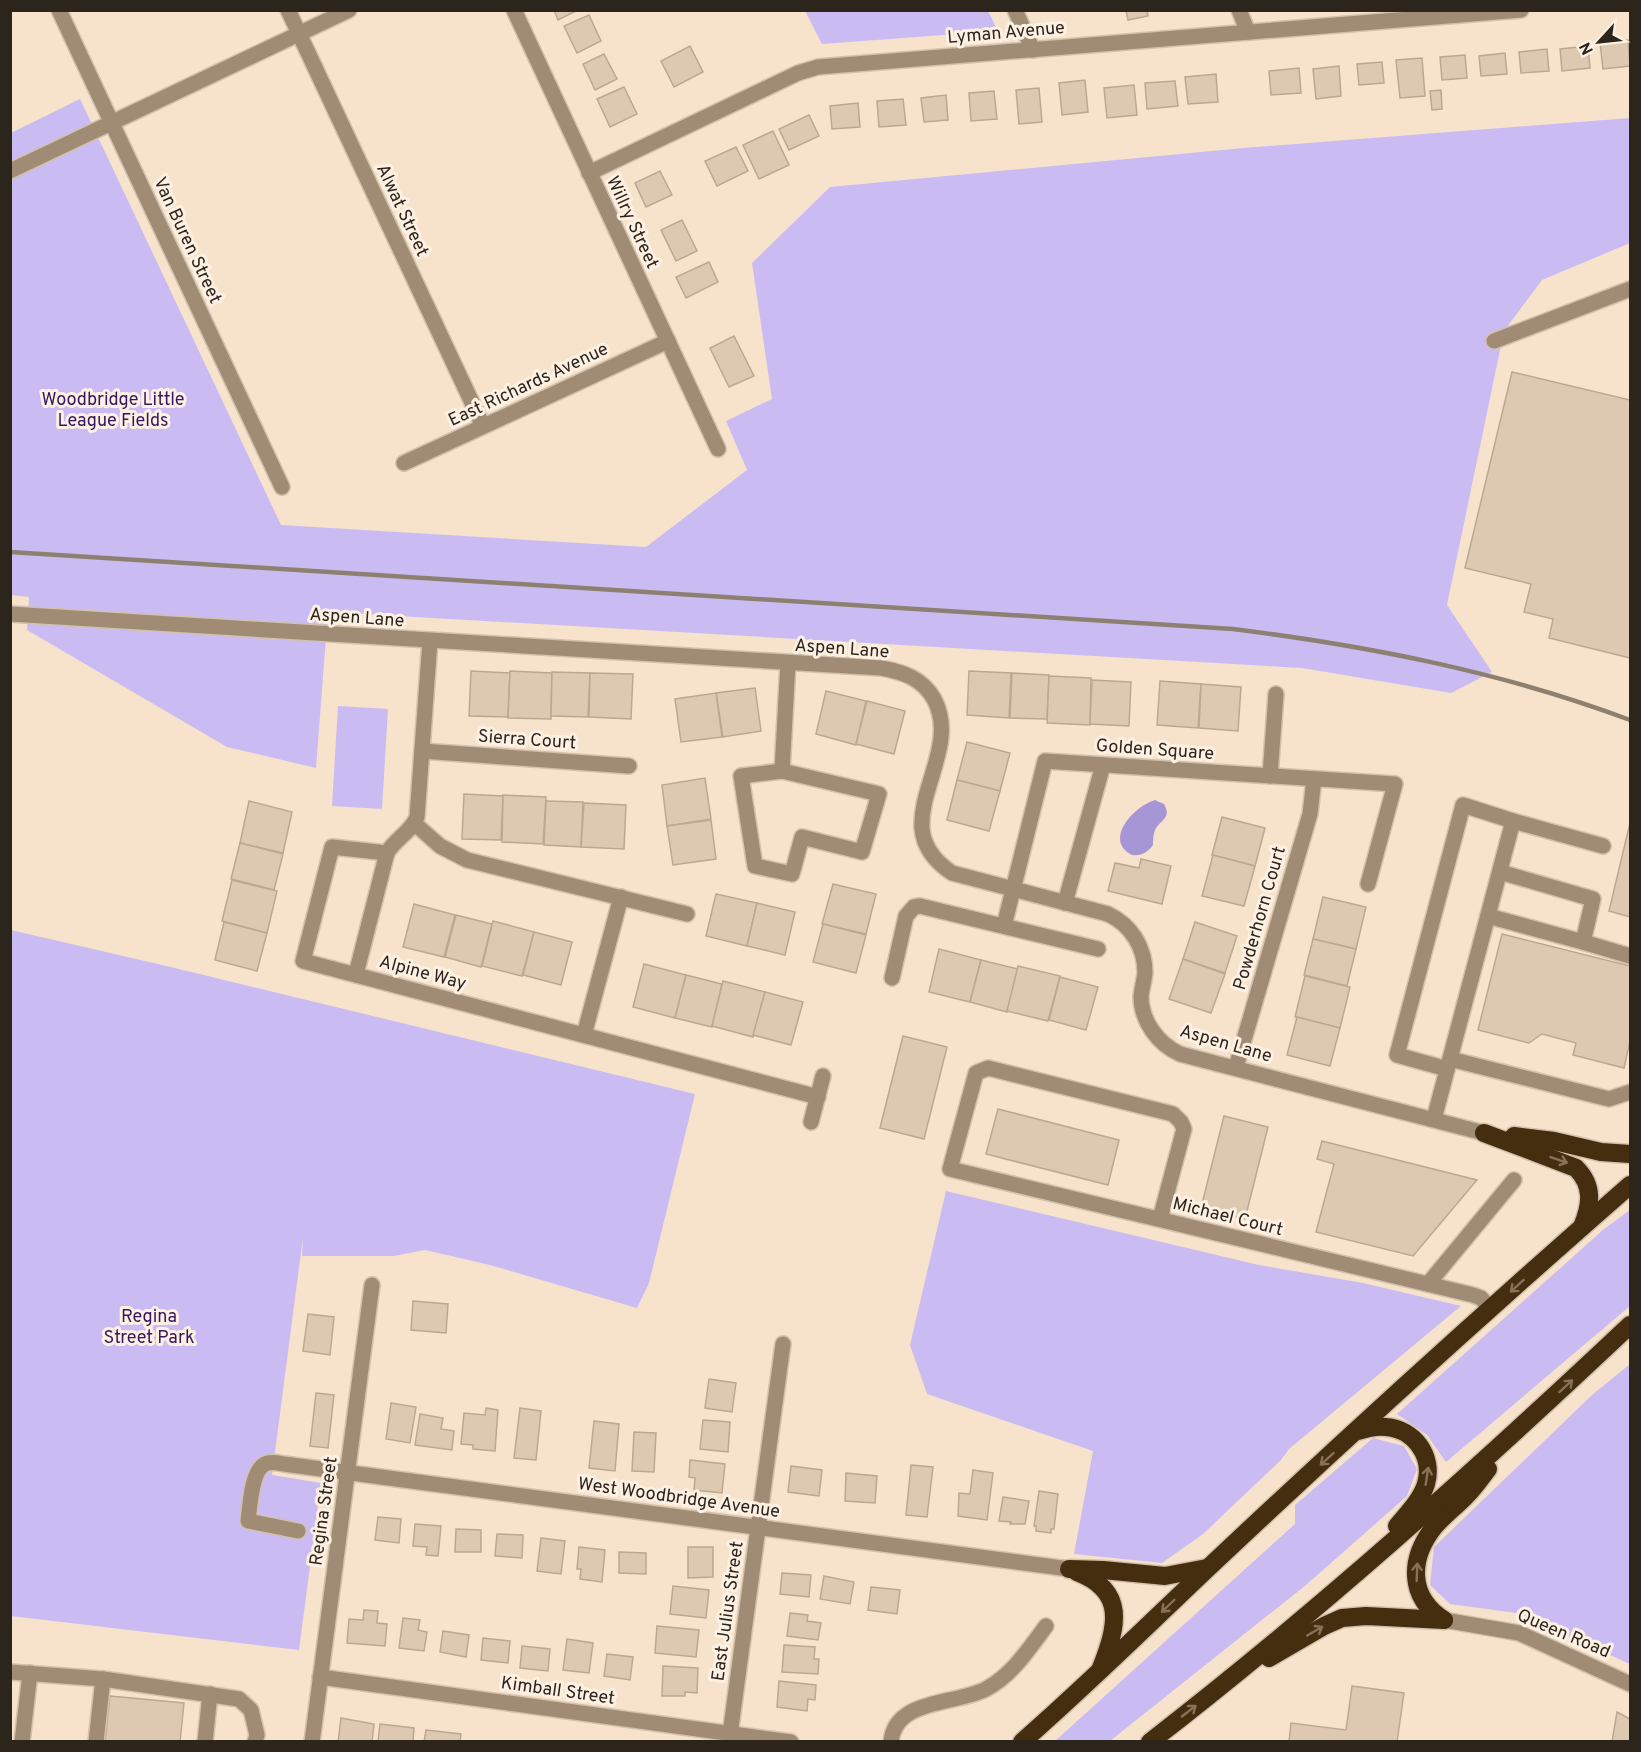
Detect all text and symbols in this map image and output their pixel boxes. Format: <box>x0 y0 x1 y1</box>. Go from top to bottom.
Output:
north arrow <box>1569 12 1629 72</box>
street label: Lyman Avenue <box>946 17 1066 50</box>
text: N <box>1576 38 1599 58</box>
street label: Alwat Street <box>370 161 433 261</box>
street label: Willry Street <box>600 173 663 273</box>
street label: Van Buren Street <box>147 174 226 308</box>
street label: East Richards Avenue <box>445 338 612 432</box>
park label: Woodbridge Little League Fields <box>41 389 185 433</box>
street label: Aspen Lane <box>309 604 405 633</box>
street label: Aspen Lane <box>794 635 890 664</box>
street label: Sierra Court <box>477 726 577 755</box>
street label: Golden Square <box>1095 735 1215 766</box>
street label: Powderhorn Court <box>1229 844 1292 993</box>
street label: Alpine Way <box>377 951 469 996</box>
street label: Aspen Lane <box>1177 1020 1274 1069</box>
one-way arrow <box>1549 1156 1568 1167</box>
street label: Michael Court <box>1170 1193 1285 1242</box>
one-way arrow <box>1510 1279 1525 1293</box>
park label: Regina Street Park <box>104 1306 194 1350</box>
one-way arrow <box>1558 1379 1573 1393</box>
one-way arrow <box>1319 1452 1334 1467</box>
street label: Regina Street <box>305 1455 344 1567</box>
one-way arrow <box>1421 1467 1432 1486</box>
street label: West Woodbridge Avenue <box>576 1473 781 1524</box>
street label: East Julius Street <box>707 1540 750 1683</box>
one-way arrow <box>1412 1563 1423 1583</box>
one-way arrow <box>1161 1599 1176 1614</box>
street label: Queen Road <box>1513 1604 1614 1664</box>
one-way arrow <box>1306 1625 1324 1636</box>
street label: Kimball Street <box>499 1672 616 1711</box>
one-way arrow <box>1181 1705 1197 1718</box>

